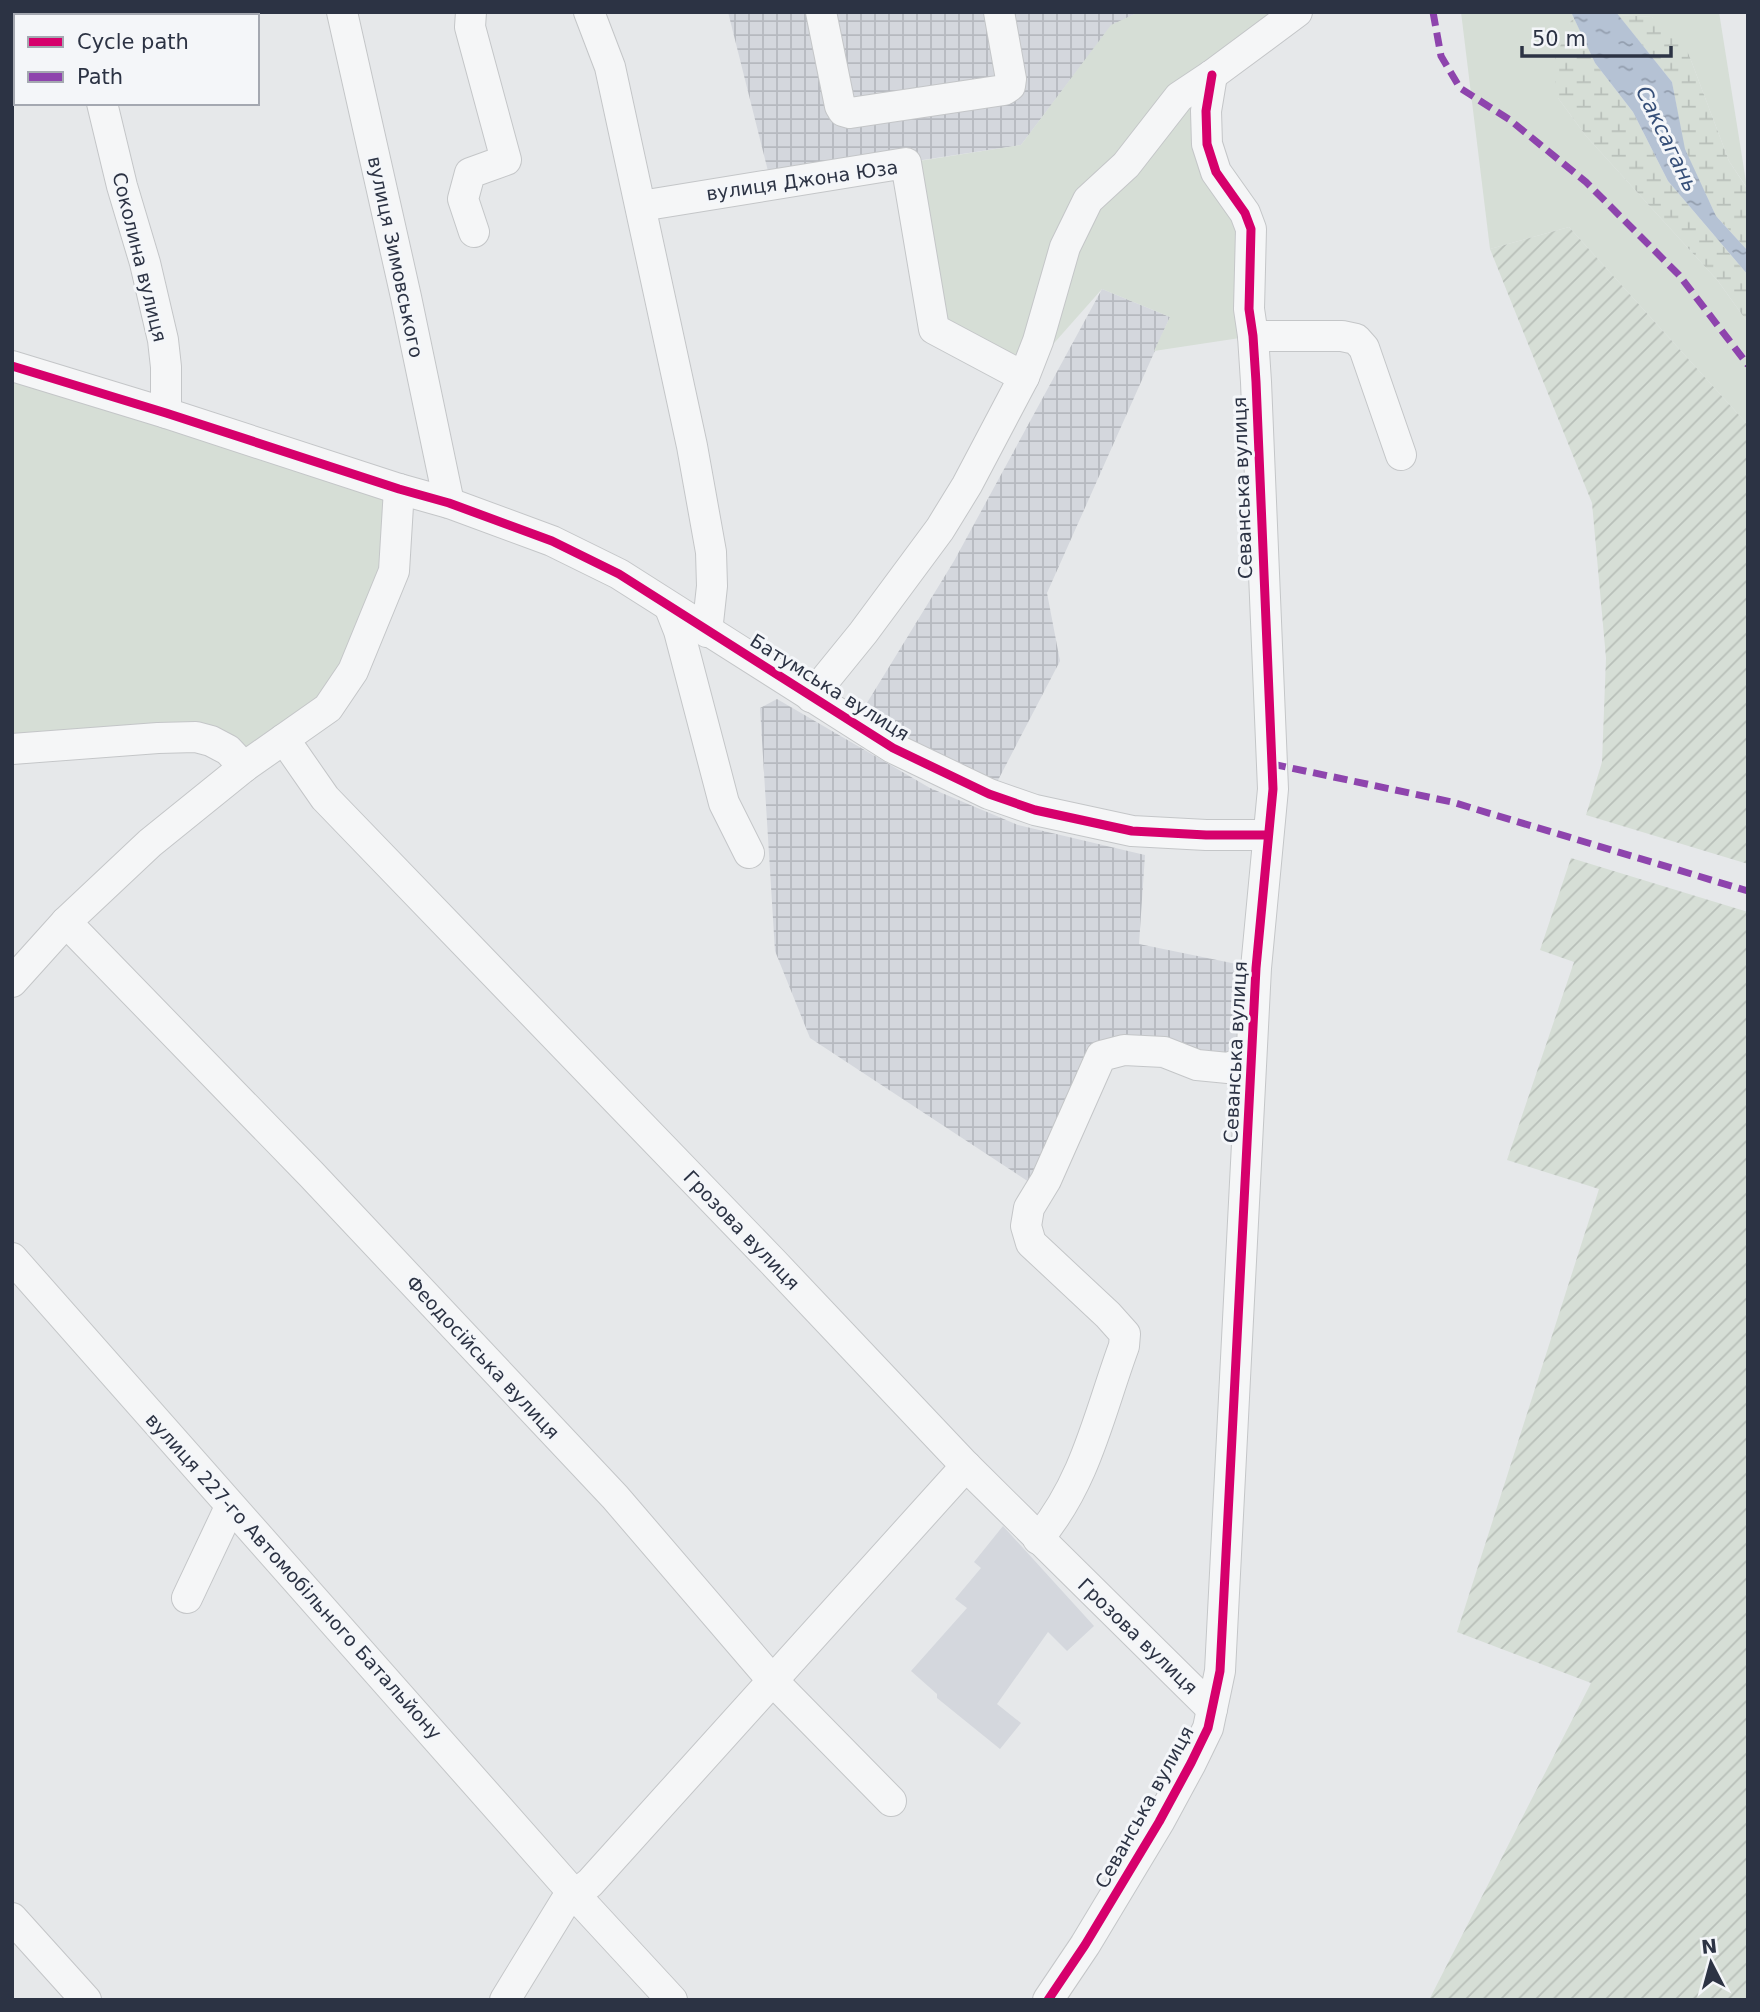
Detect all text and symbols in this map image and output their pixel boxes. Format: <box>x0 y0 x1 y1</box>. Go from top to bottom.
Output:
legend <box>14 14 259 105</box>
scale bar <box>1522 14 1671 58</box>
text: 50 m <box>1532 27 1586 51</box>
text: Cycle path <box>77 30 189 54</box>
text: Path <box>77 65 123 89</box>
water label: Саксагань <box>1631 82 1703 196</box>
street label: вулиця Зимовського <box>364 154 428 360</box>
street label: вулиця Джона Юза <box>705 156 899 204</box>
street label: Соколина вулиця <box>108 170 172 344</box>
street label: Севанська вулиця <box>1228 397 1256 579</box>
street label: Батумська вулиця <box>746 629 914 745</box>
street label: Севанська вулиця <box>1219 960 1251 1144</box>
street label: Грозова вулиця <box>679 1166 805 1294</box>
street label: Феодосійська вулиця <box>402 1271 564 1443</box>
street label: вулиця 227-го Автомобільного Батальйону <box>142 1408 446 1744</box>
street label: Грозова вулиця <box>1074 1573 1202 1699</box>
street label: Севанська вулиця <box>1090 1722 1198 1892</box>
north arrow <box>1676 1928 1746 1998</box>
text: N <box>1700 1934 1718 1958</box>

